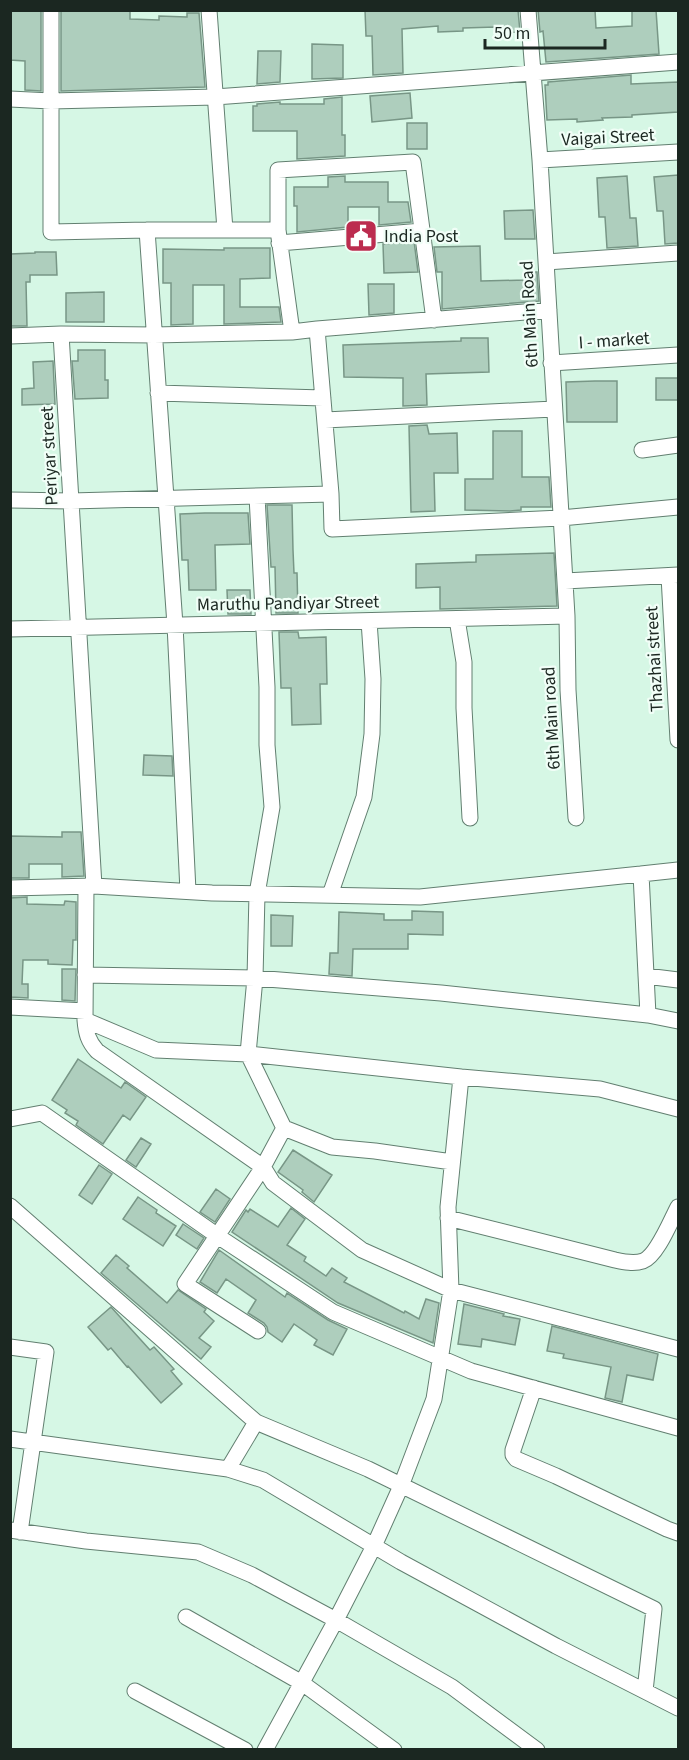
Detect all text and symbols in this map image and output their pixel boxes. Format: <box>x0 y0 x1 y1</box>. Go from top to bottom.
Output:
scale bar <box>485 12 605 50</box>
text: 50 m <box>494 21 530 46</box>
street label: Vaigai Street <box>561 123 655 152</box>
public building icon: India Post <box>343 218 379 254</box>
place label: India Post <box>384 224 458 249</box>
street label: 6th Main Road <box>514 260 545 368</box>
street label: I - market <box>578 326 650 355</box>
street label: Periyar street <box>34 406 65 506</box>
street label: Maruthu Pandiyar Street <box>197 589 379 618</box>
street label: Thazhai street <box>639 605 670 713</box>
street label: 6th Main road <box>536 666 567 770</box>

